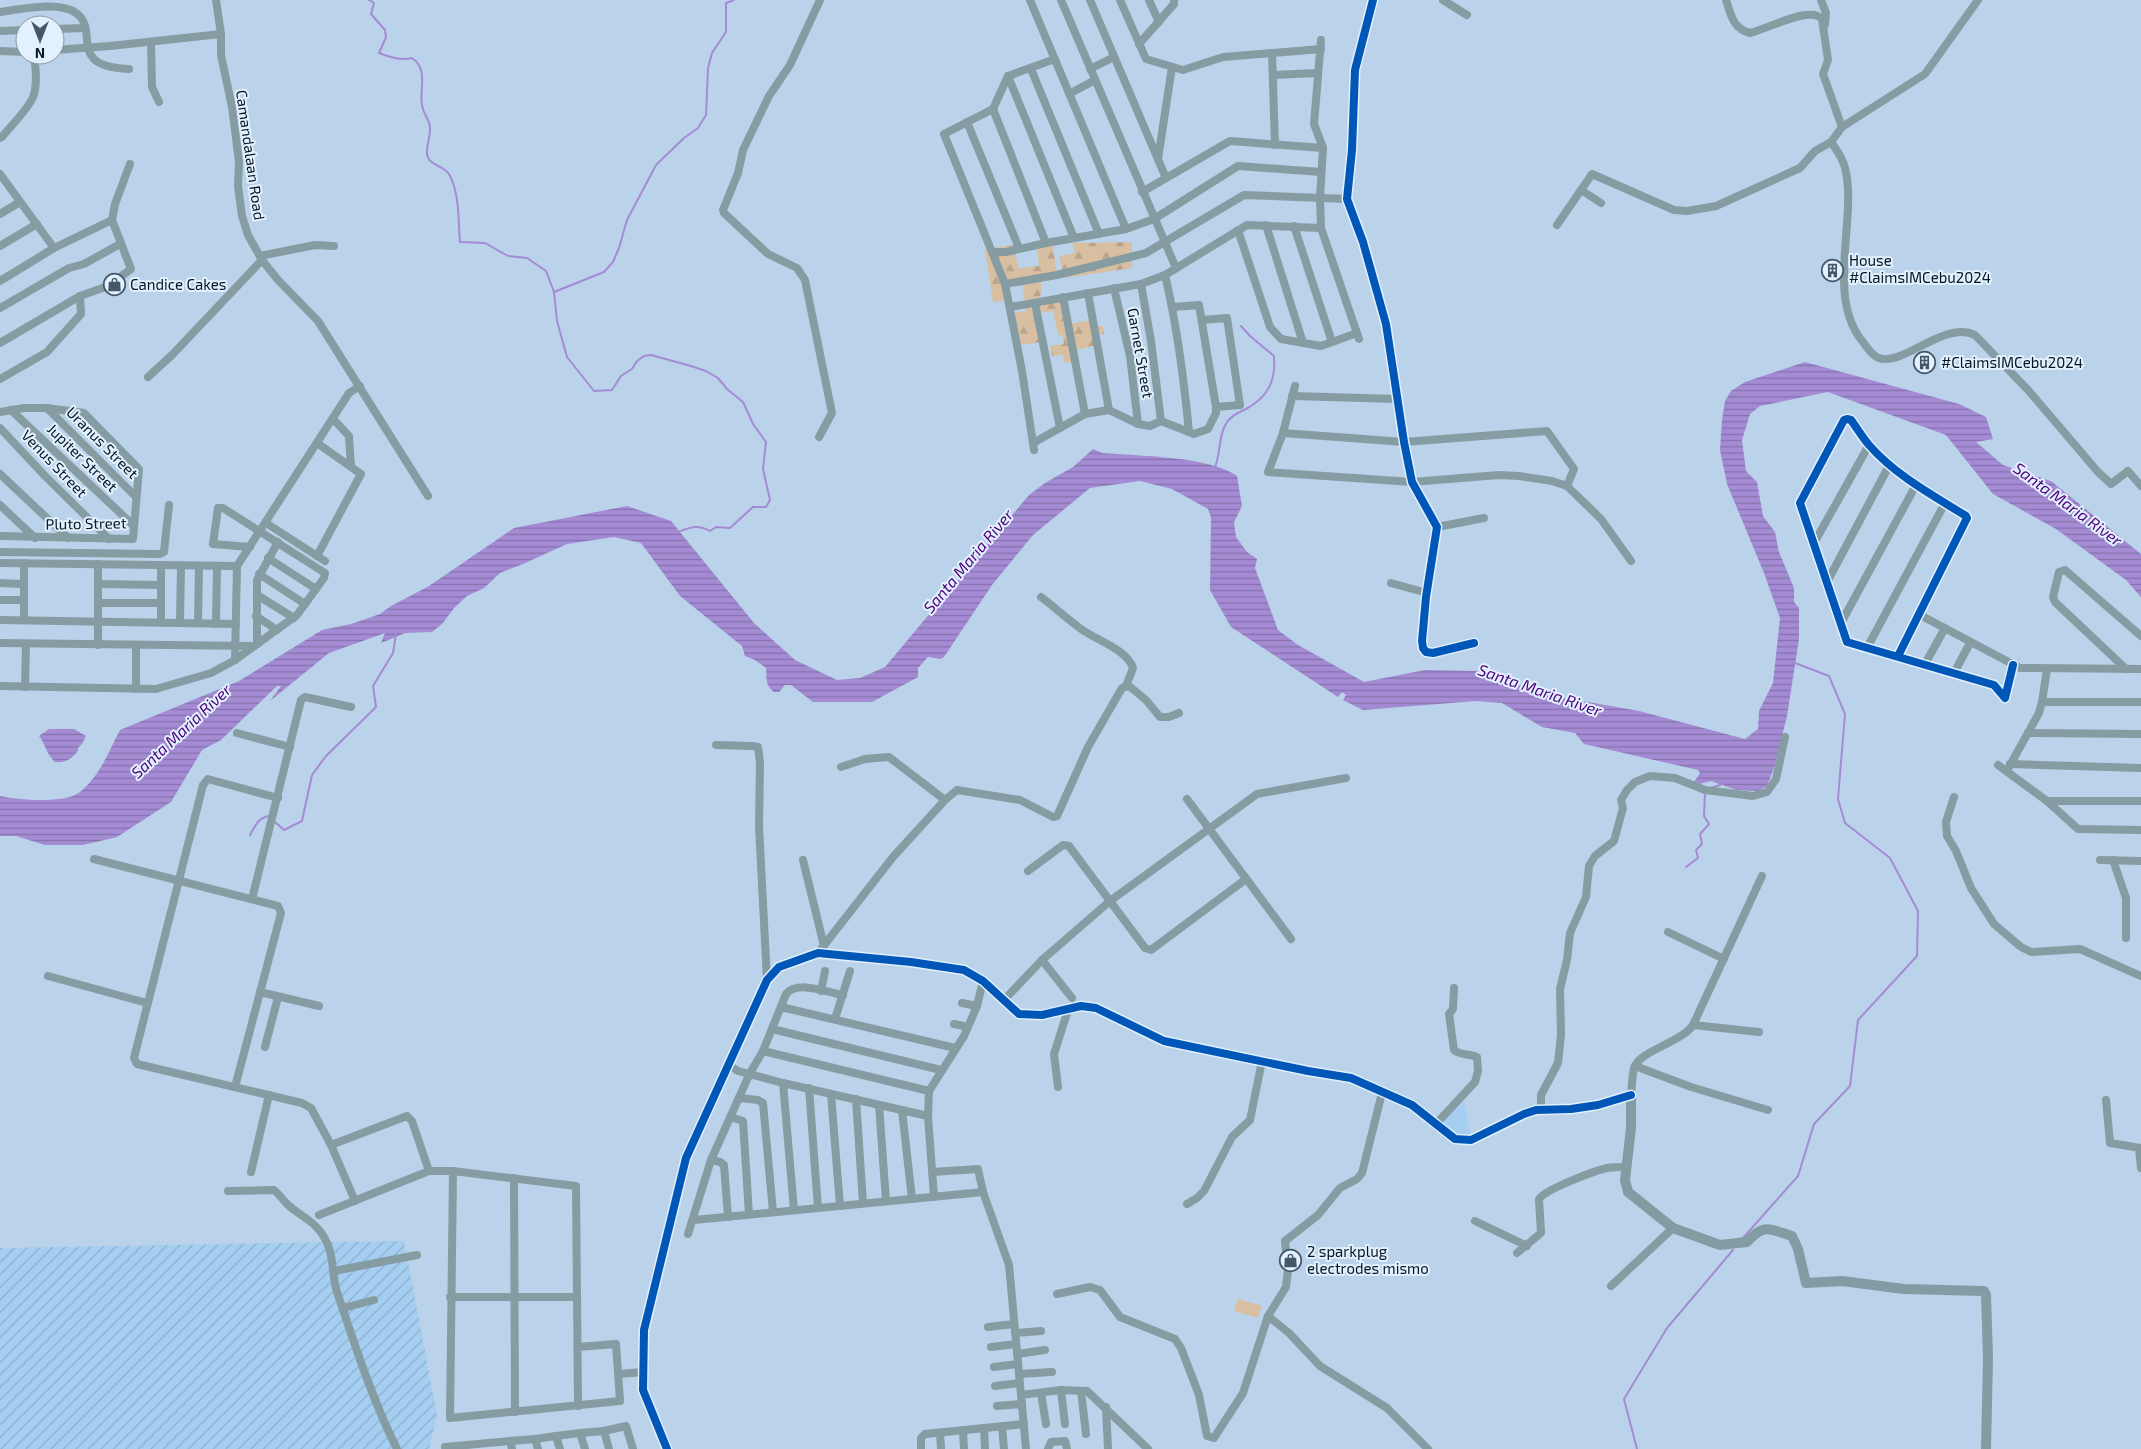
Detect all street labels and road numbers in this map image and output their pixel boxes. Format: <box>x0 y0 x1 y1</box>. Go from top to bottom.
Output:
street label: Camandalaan Road <box>233 89 269 221</box>
street label: Garnet Street <box>1124 306 1158 400</box>
street label: Uranus Street <box>63 403 143 482</box>
street label: Jupiter Street <box>44 419 122 495</box>
street label: Venus Street <box>18 426 91 501</box>
street label: Pluto Street <box>45 513 127 533</box>

